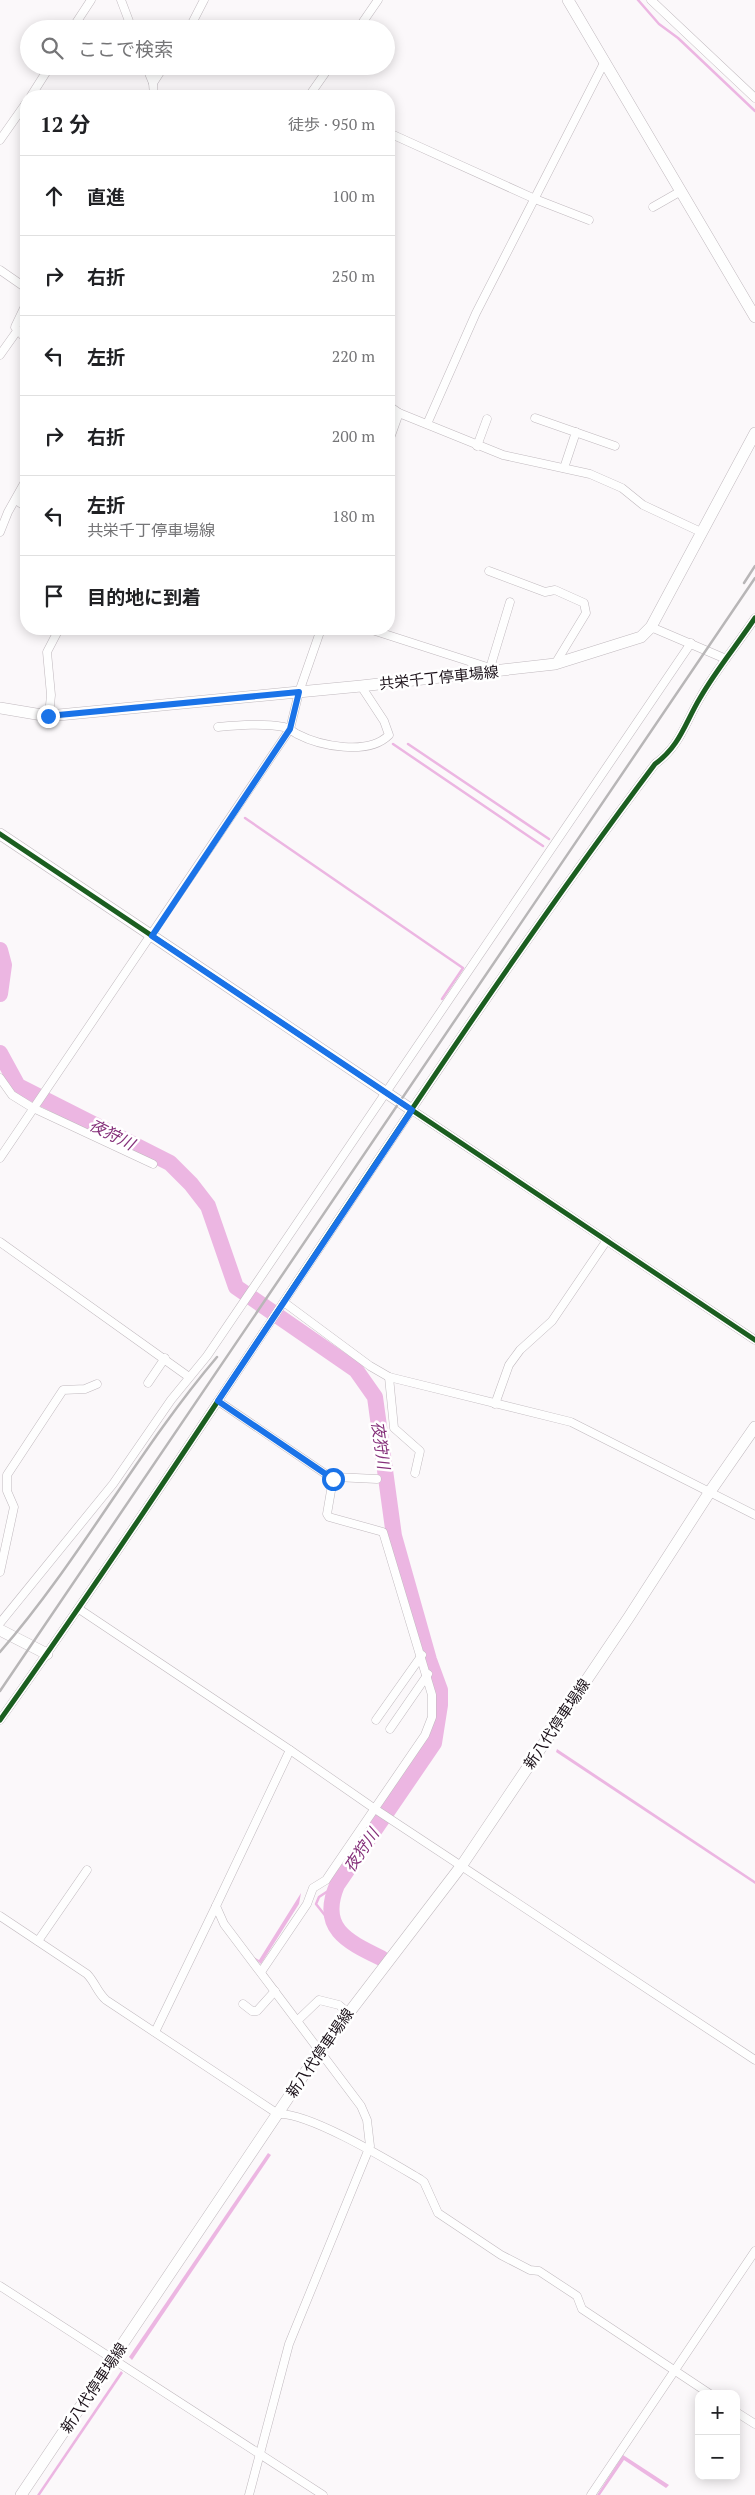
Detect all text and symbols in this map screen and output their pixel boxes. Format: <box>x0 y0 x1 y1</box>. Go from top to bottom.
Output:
search box <box>20 20 395 75</box>
icon: search <box>38 34 66 62</box>
text: ここで検索 <box>78 36 173 61</box>
text: 12 分 <box>40 110 90 138</box>
text: 徒歩 · 950 m <box>288 113 375 135</box>
icon: ahead <box>40 182 68 210</box>
text: 直進 <box>87 184 125 209</box>
text: 100 m <box>332 185 375 207</box>
icon: right <box>40 262 68 290</box>
text: 右折 <box>87 264 125 289</box>
text: 250 m <box>332 265 375 287</box>
icon: left <box>40 342 68 370</box>
text: 左折 <box>87 344 125 369</box>
text: 220 m <box>332 345 375 367</box>
icon: right <box>40 422 68 450</box>
text: 右折 <box>87 424 125 449</box>
text: 200 m <box>332 425 375 447</box>
text: 左折 <box>87 492 125 517</box>
icon: left <box>40 502 68 530</box>
text: 180 m <box>332 505 375 527</box>
text: 共栄千丁停車場線 <box>87 519 215 541</box>
icon: arrive <box>40 582 68 610</box>
text: 目的地に到着 <box>87 584 201 609</box>
street label: 共栄千丁停車場線 <box>378 661 500 693</box>
route end <box>37 705 60 728</box>
water label: 夜狩川 <box>86 1113 140 1156</box>
water label: 夜狩川 <box>367 1420 396 1472</box>
route start <box>322 1468 345 1491</box>
street label: 新八代停車場線 <box>519 1674 594 1773</box>
water label: 夜狩川 <box>338 1822 385 1876</box>
street label: 新八代停車場線 <box>281 2004 357 2101</box>
street label: 新八代停車場線 <box>56 2338 131 2437</box>
map controls <box>695 2390 740 2480</box>
button: + <box>695 2390 740 2435</box>
button: − <box>695 2435 740 2480</box>

